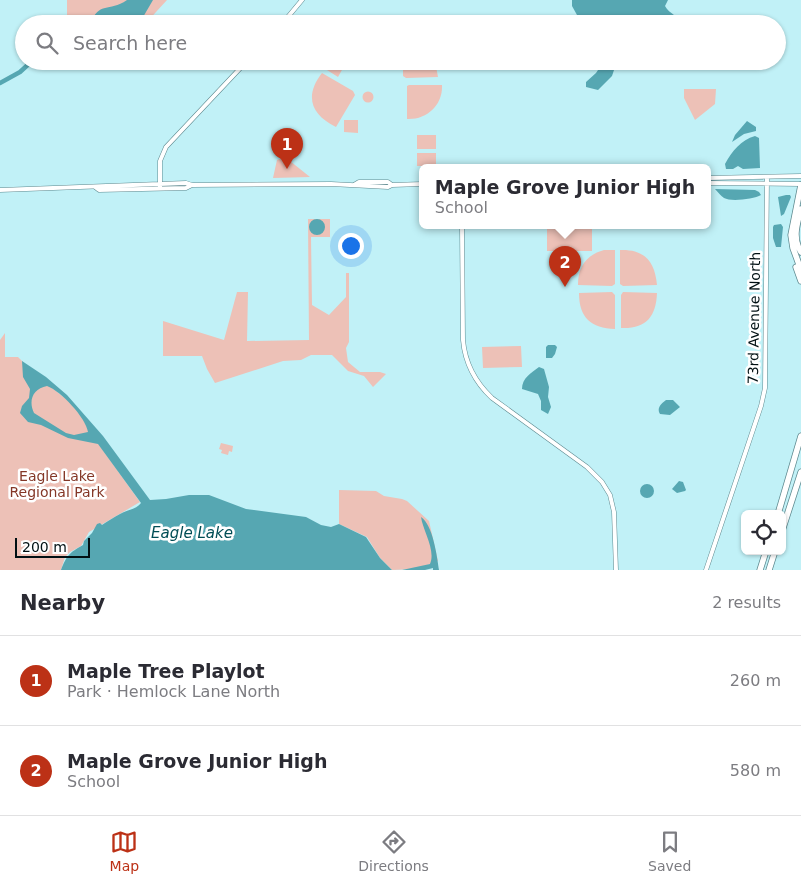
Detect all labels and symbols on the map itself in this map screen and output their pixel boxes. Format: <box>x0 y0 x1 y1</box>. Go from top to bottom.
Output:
pin: 1 <box>271 128 303 169</box>
your location <box>338 233 364 259</box>
pin: 2 <box>549 246 581 287</box>
street label: 73rd Avenue North <box>745 252 763 384</box>
park label: Eagle Lake Regional Park <box>9 468 105 500</box>
water label: Eagle Lake <box>151 524 233 542</box>
scale bar <box>15 535 90 558</box>

